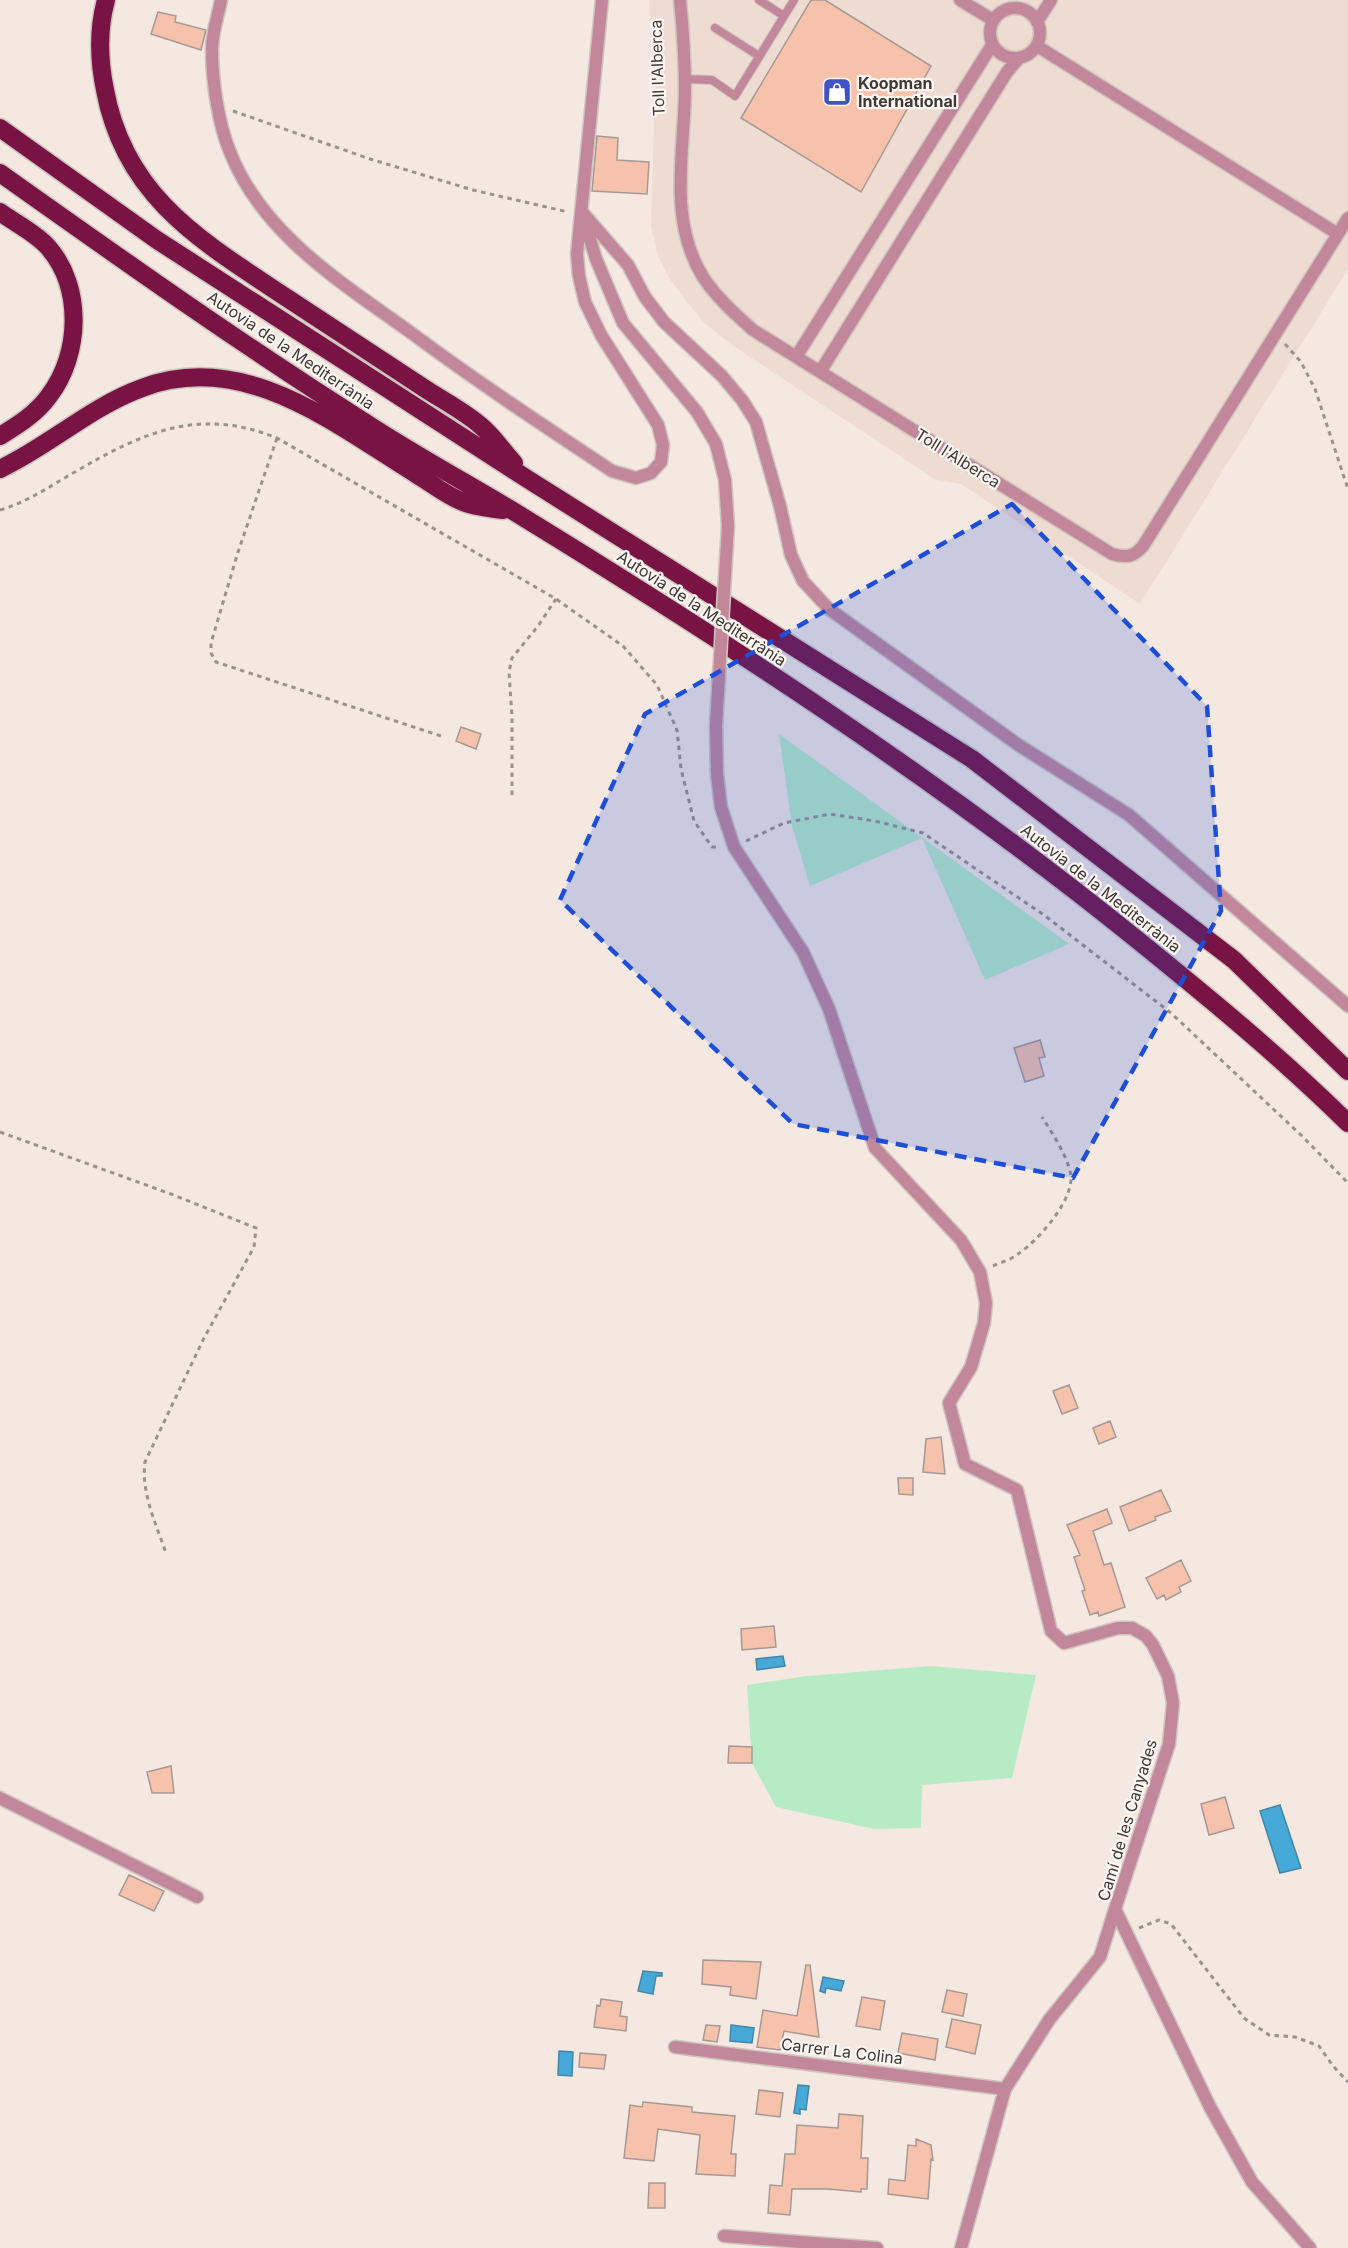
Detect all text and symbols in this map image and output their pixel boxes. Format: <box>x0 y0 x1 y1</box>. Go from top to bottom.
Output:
street label: Toll l'Alberca <box>645 19 669 117</box>
place label: Koopman International <box>858 73 957 111</box>
shop icon: Koopman International <box>821 76 853 108</box>
street label: Autovia de la Mediterrània <box>203 286 379 414</box>
street label: Toll l'Alberca <box>912 424 1004 492</box>
street label: Autovia de la Mediterrània <box>614 546 790 670</box>
street label: Autovia de la Mediterrània <box>1017 819 1185 957</box>
street label: Camí de les Canyades <box>1093 1737 1161 1903</box>
street label: Carrer La Colina <box>780 2034 904 2068</box>

